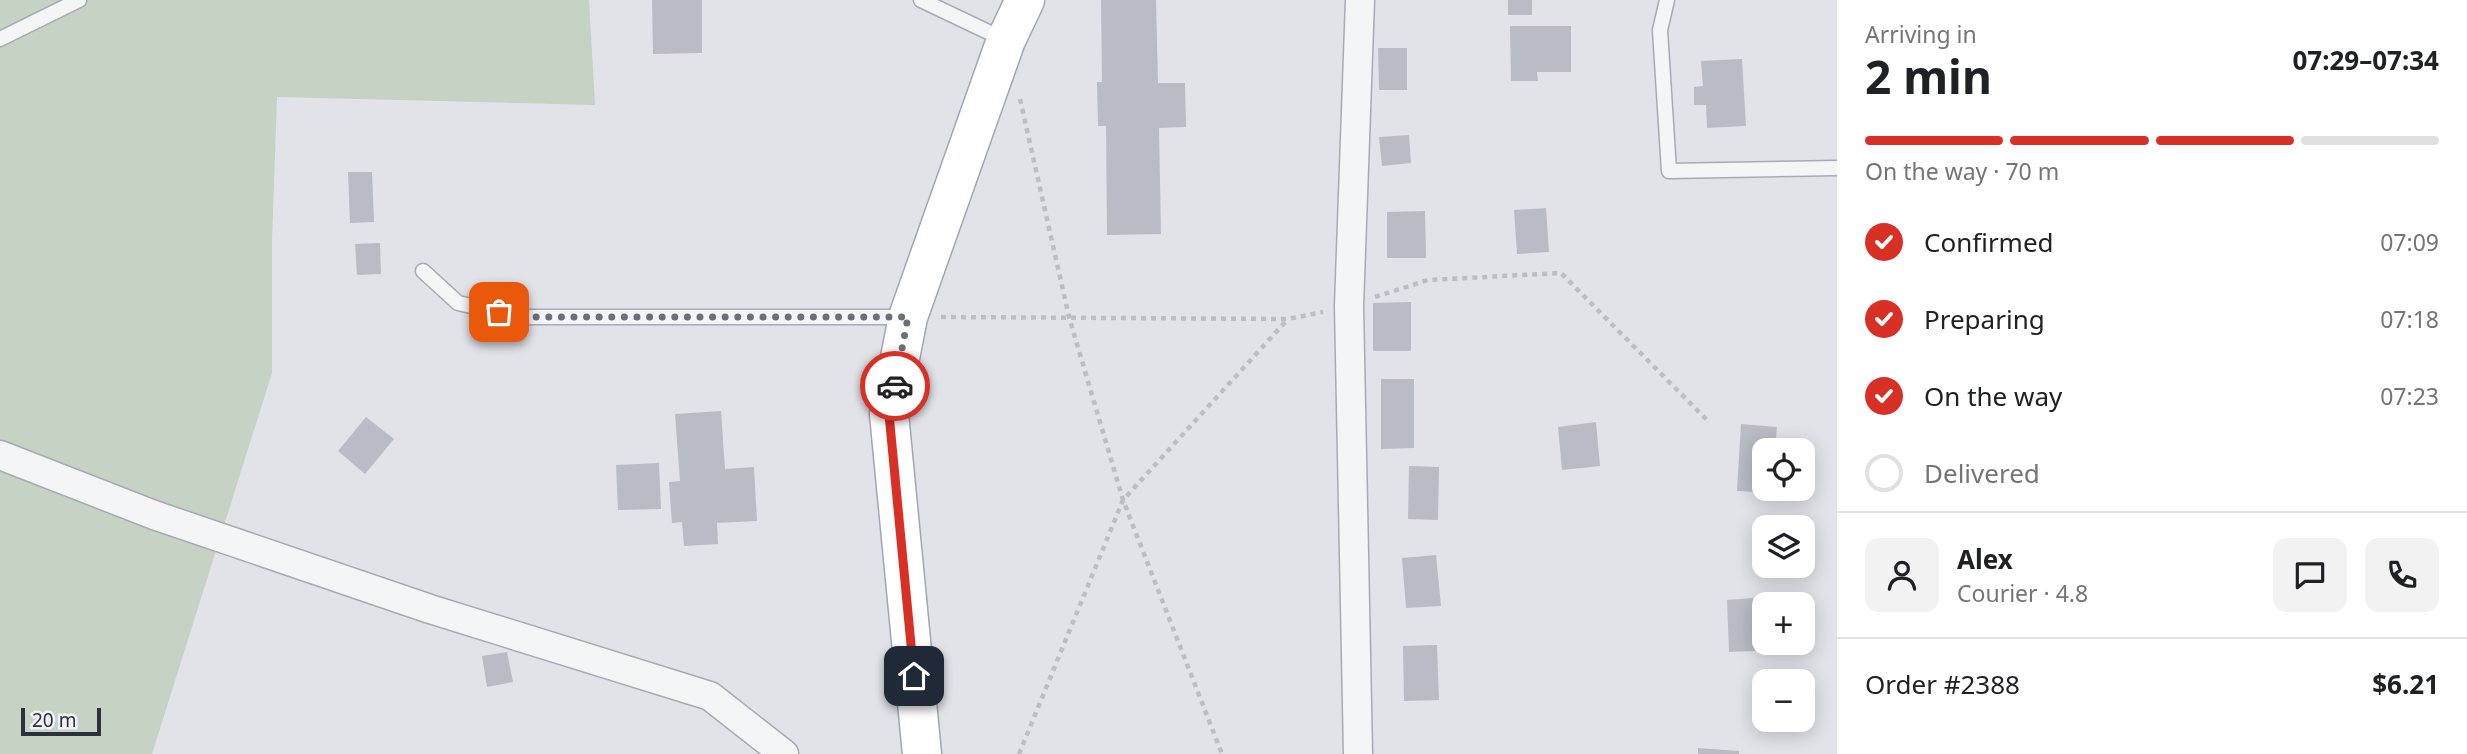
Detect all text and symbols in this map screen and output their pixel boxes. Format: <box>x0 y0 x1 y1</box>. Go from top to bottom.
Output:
text: Arriving in <box>1865 18 1977 50</box>
text: 07:29–07:34 <box>2292 42 2439 78</box>
text: 2 min <box>1865 45 1992 107</box>
text: On the way · 70 m <box>1865 155 2059 187</box>
icon: check <box>1865 223 1903 261</box>
text: Confirmed <box>1924 224 2054 260</box>
text: 07:09 <box>2380 226 2439 258</box>
pin <box>469 282 529 342</box>
icon: bag <box>480 293 518 331</box>
icon: check <box>1865 300 1903 338</box>
text: Preparing <box>1924 301 2045 337</box>
text: 07:18 <box>2380 303 2439 335</box>
courier <box>860 351 930 421</box>
icon: car <box>876 367 914 405</box>
icon: check <box>1865 377 1903 415</box>
text: On the way <box>1924 378 2062 414</box>
text: 07:23 <box>2380 380 2439 412</box>
map controls <box>1752 438 1815 732</box>
button: locate <box>1752 438 1815 501</box>
text: Delivered <box>1924 455 2040 491</box>
button: layers <box>1752 515 1815 578</box>
button: person <box>1865 538 1939 612</box>
button: chat <box>2273 538 2347 612</box>
button: phone <box>2365 538 2439 612</box>
text: Alex <box>1957 541 2013 577</box>
text: Courier · 4.8 <box>1957 577 2088 609</box>
button: + <box>1752 592 1815 655</box>
pin <box>884 646 944 706</box>
icon: home <box>895 657 933 695</box>
text: Order #2388 <box>1865 666 2020 702</box>
text: $6.21 <box>2372 666 2439 702</box>
button: − <box>1752 669 1815 732</box>
scale bar <box>21 705 102 737</box>
text: 20 m <box>32 707 76 733</box>

